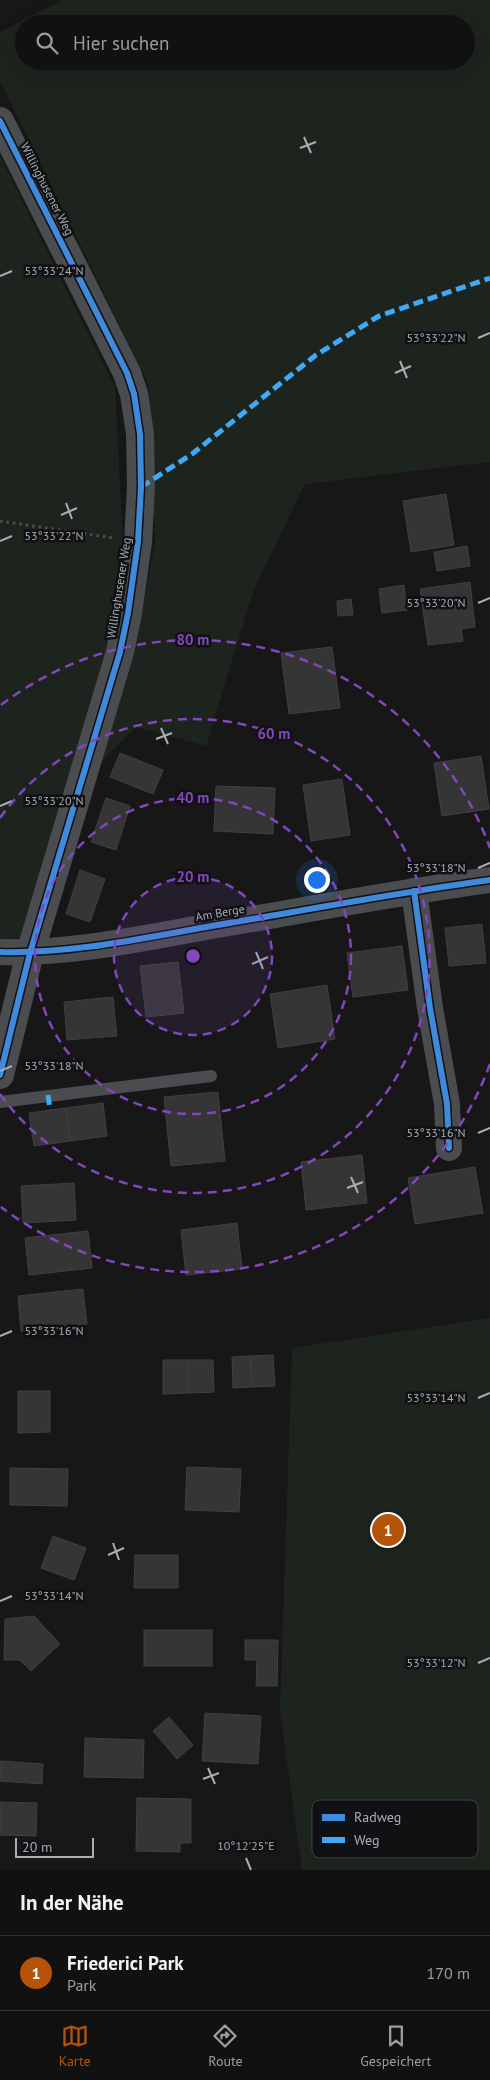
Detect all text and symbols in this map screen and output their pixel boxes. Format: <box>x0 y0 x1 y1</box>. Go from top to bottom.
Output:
search box <box>15 15 475 70</box>
icon: search <box>33 29 61 57</box>
text: Hier suchen <box>73 31 169 55</box>
street label: Willinghusener Weg <box>18 140 77 238</box>
text: 53°33'24"N <box>24 263 84 278</box>
text: 53°33'22"N <box>406 330 466 345</box>
text: 53°33'22"N <box>24 528 84 543</box>
street label: Willinghusener Weg <box>103 536 134 640</box>
text: 53°33'20"N <box>406 595 466 610</box>
text: 80 m <box>177 630 209 649</box>
text: 60 m <box>258 724 290 743</box>
text: 40 m <box>177 788 209 807</box>
text: 53°33'20"N <box>24 793 84 808</box>
text: 53°33'18"N <box>406 860 466 875</box>
text: 20 m <box>177 867 209 886</box>
your location <box>304 867 330 893</box>
street label: Am Berge <box>194 901 246 924</box>
centre of rings <box>184 947 202 965</box>
text: 53°33'18"N <box>24 1058 84 1073</box>
text: 53°33'16"N <box>406 1125 466 1140</box>
text: 53°33'16"N <box>24 1323 84 1338</box>
text: 53°33'14"N <box>406 1390 466 1405</box>
pin: 1 <box>372 1511 404 1549</box>
text: 53°33'14"N <box>24 1588 84 1603</box>
text: 53°33'12"N <box>406 1655 466 1670</box>
legend <box>312 1800 478 1858</box>
text: Radweg <box>354 1808 401 1826</box>
text: Weg <box>354 1831 379 1849</box>
scale bar <box>15 1835 94 1858</box>
text: 20 m <box>22 1838 52 1856</box>
text: 10°12'25"E <box>217 1838 275 1853</box>
text: In der Nähe <box>20 1889 124 1916</box>
text: Friederici Park <box>67 1951 184 1975</box>
text: 1 <box>31 1963 41 1983</box>
text: 170 m <box>427 1963 470 1983</box>
text: Park <box>67 1975 96 1995</box>
tab: Karte <box>59 2022 91 2070</box>
tab: Route <box>208 2022 243 2070</box>
tab: Gespeichert <box>360 2022 431 2070</box>

